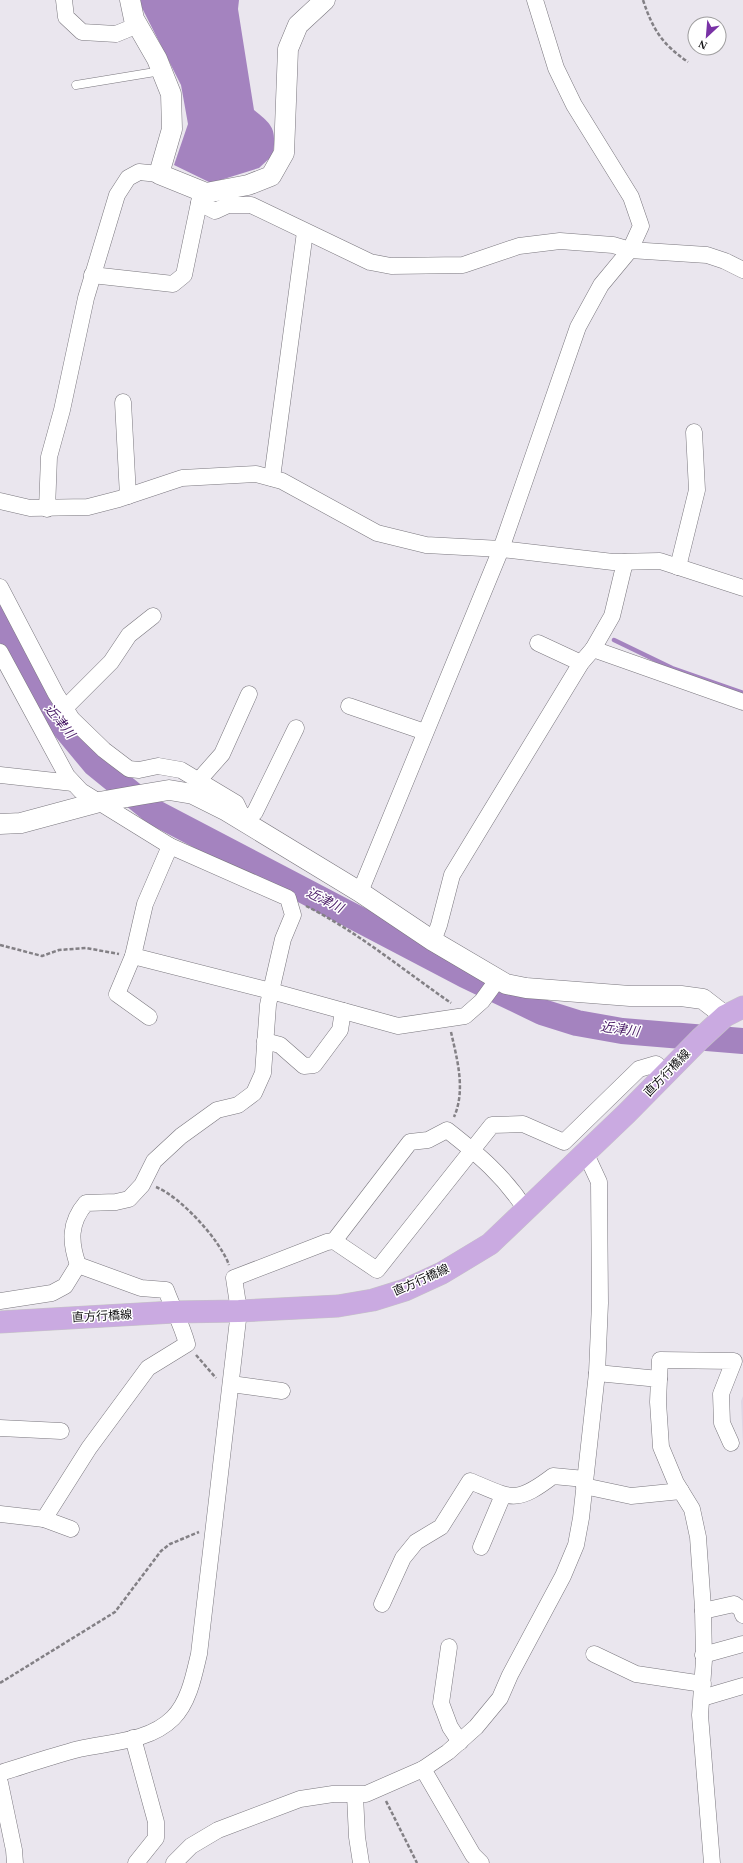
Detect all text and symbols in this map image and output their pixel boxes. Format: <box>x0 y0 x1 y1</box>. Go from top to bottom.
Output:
north arrow <box>687 16 727 56</box>
text: N <box>696 38 709 52</box>
water label: 近津川 <box>42 701 79 742</box>
water label: 近津川 <box>304 884 348 916</box>
water label: 近津川 <box>600 1019 642 1039</box>
street label: 直方行橋線 <box>641 1047 693 1099</box>
street label: 直方行橋線 <box>391 1261 451 1299</box>
street label: 直方行橋線 <box>72 1307 132 1325</box>

